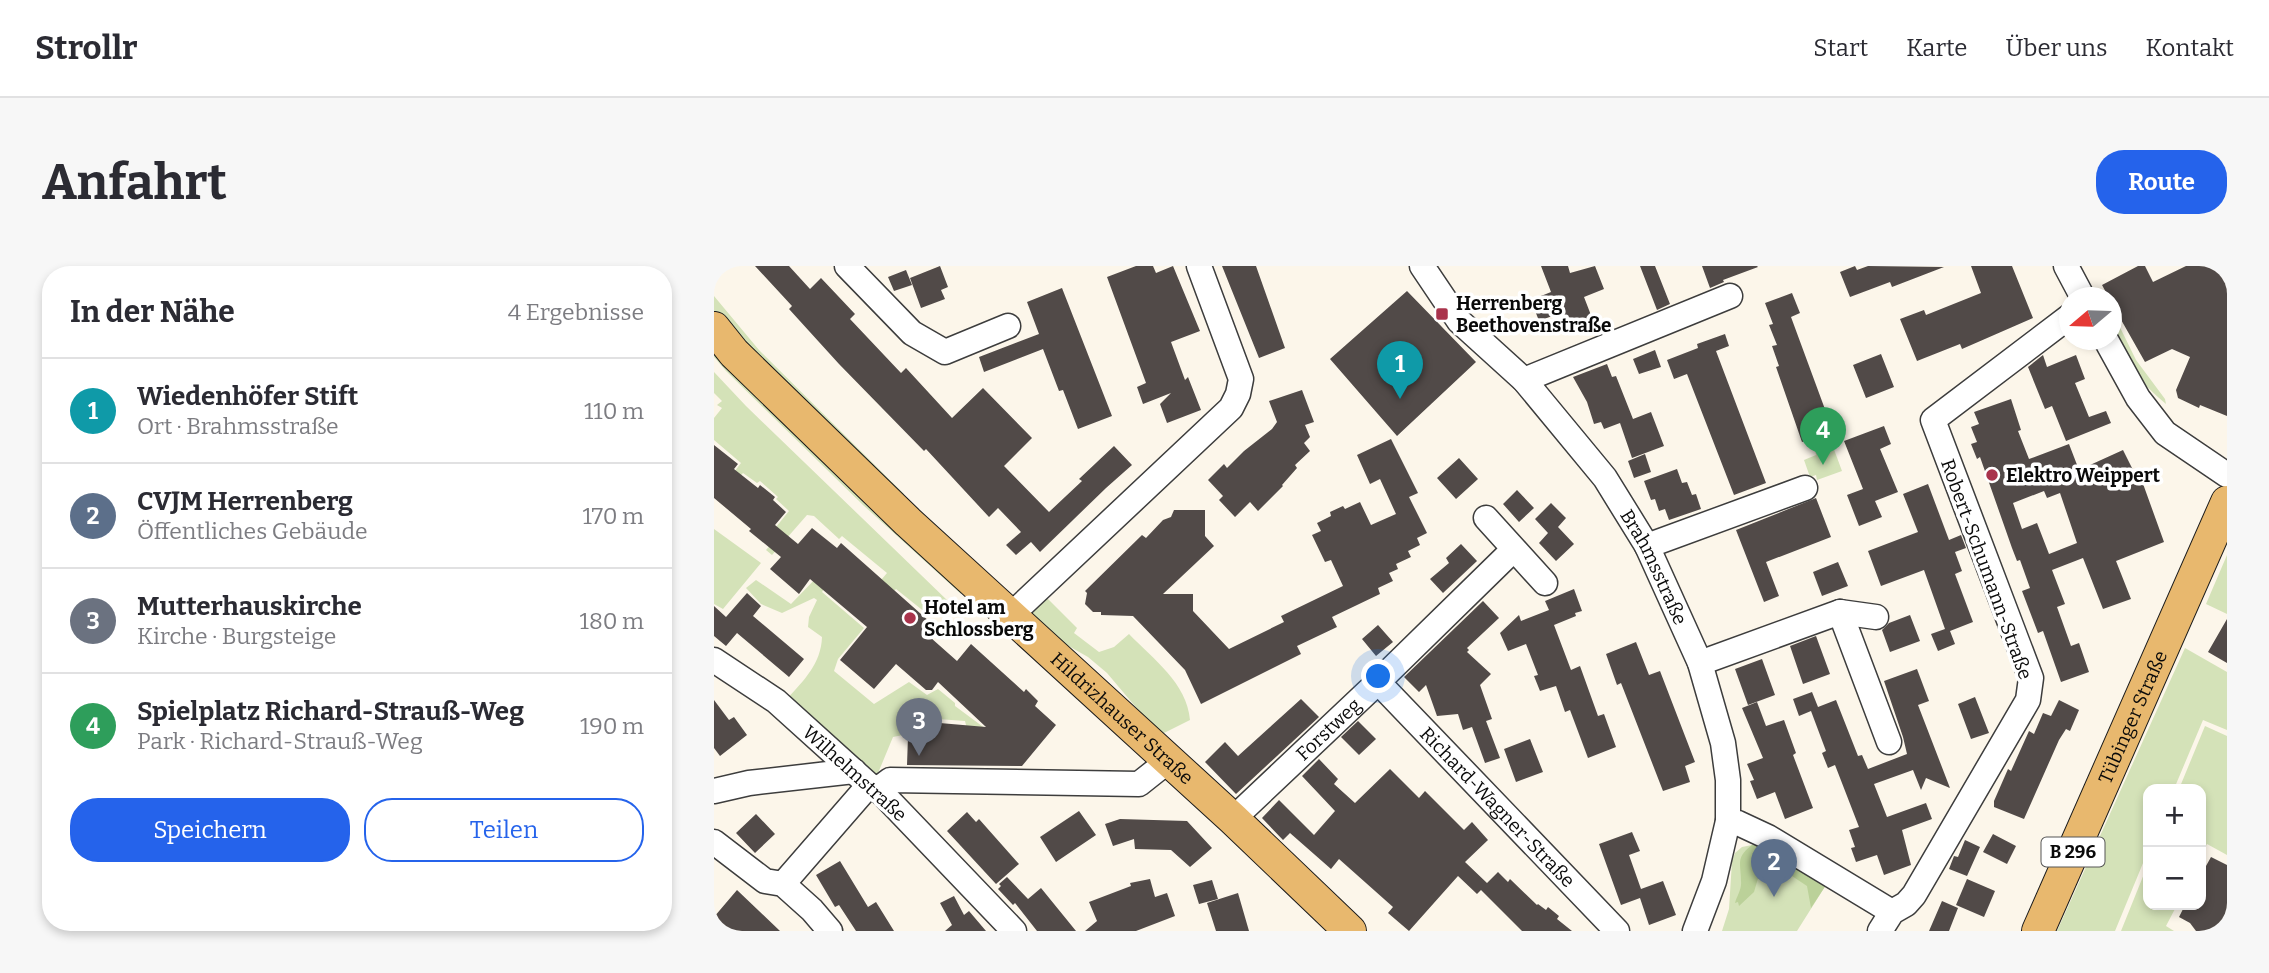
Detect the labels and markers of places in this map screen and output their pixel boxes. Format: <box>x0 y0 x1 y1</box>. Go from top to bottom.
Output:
place label: Herrenberg Beethovenstraße <box>1456 292 1611 337</box>
marker: Herrenberg Beethovenstraße <box>1434 306 1450 322</box>
pin: 1 <box>1377 341 1423 399</box>
pin: 4 <box>1800 407 1846 465</box>
place label: Elektro Weippert <box>2006 464 2161 487</box>
marker: Elektro Weippert <box>1984 467 2000 483</box>
place label: Hotel am Schlossberg <box>924 596 1034 641</box>
marker: Hotel am Schlossberg <box>902 610 918 626</box>
pin: 3 <box>896 698 942 756</box>
pin: 2 <box>1751 839 1797 897</box>

